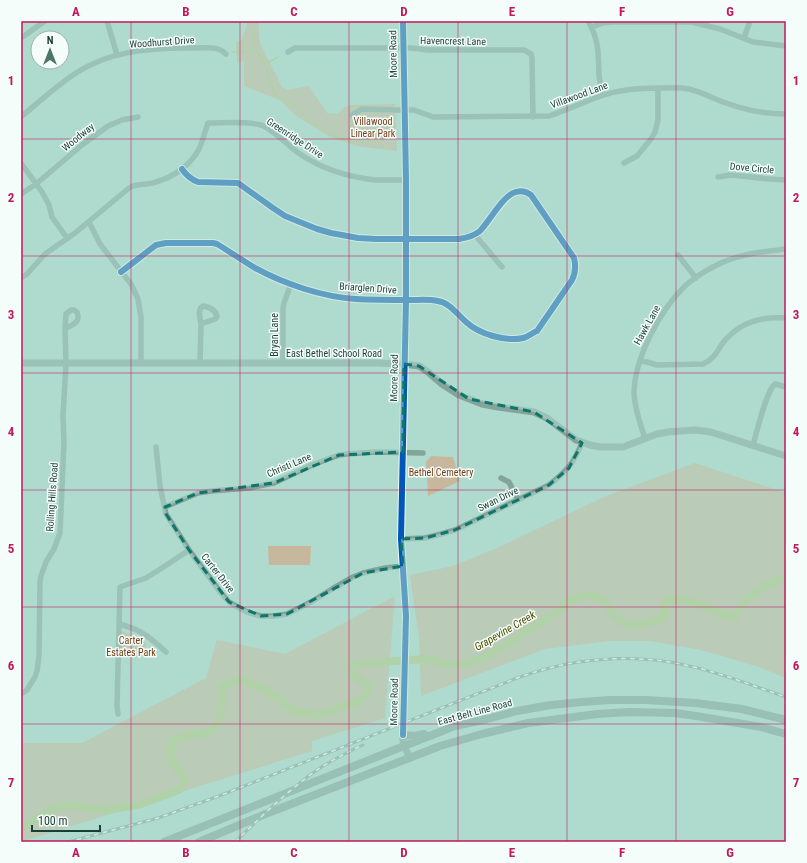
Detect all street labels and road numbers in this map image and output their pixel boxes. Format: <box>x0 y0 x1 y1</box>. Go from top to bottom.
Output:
street label: Moore Road <box>387 30 399 78</box>
street label: Woodhurst Drive <box>129 34 195 50</box>
street label: Havencrest Lane <box>420 35 486 47</box>
street label: Villawood Lane <box>549 79 609 110</box>
street label: Greenridge Drive <box>265 116 326 161</box>
street label: Woodway <box>60 121 96 153</box>
street label: Dove Circle <box>729 161 775 175</box>
street label: Briarglen Drive <box>339 281 397 296</box>
street label: Hawk Lane <box>632 303 662 347</box>
street label: Bryan Lane <box>269 313 280 357</box>
street label: East Bethel School Road <box>286 348 382 359</box>
street label: Moore Road <box>388 354 400 402</box>
street label: Christi Lane <box>265 451 313 479</box>
street label: Rolling Hills Road <box>44 462 60 532</box>
street label: Swan Drive <box>476 484 520 513</box>
street label: Carter Drive <box>199 551 237 595</box>
street label: Moore Road <box>388 678 400 726</box>
street label: East Belt Line Road <box>437 697 513 727</box>

